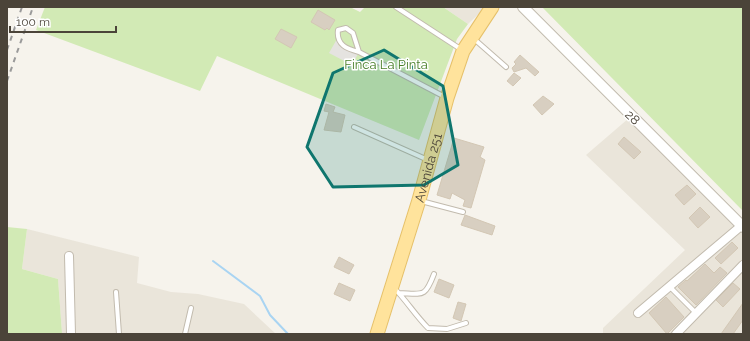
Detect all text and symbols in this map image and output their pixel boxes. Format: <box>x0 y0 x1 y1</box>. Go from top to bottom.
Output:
scale bar <box>10 8 116 34</box>
text: 100 m <box>16 15 50 29</box>
park label: Finca La Pinta <box>344 57 428 72</box>
street label: 28 <box>622 107 643 128</box>
street label: Avenida 251 <box>412 131 445 204</box>

